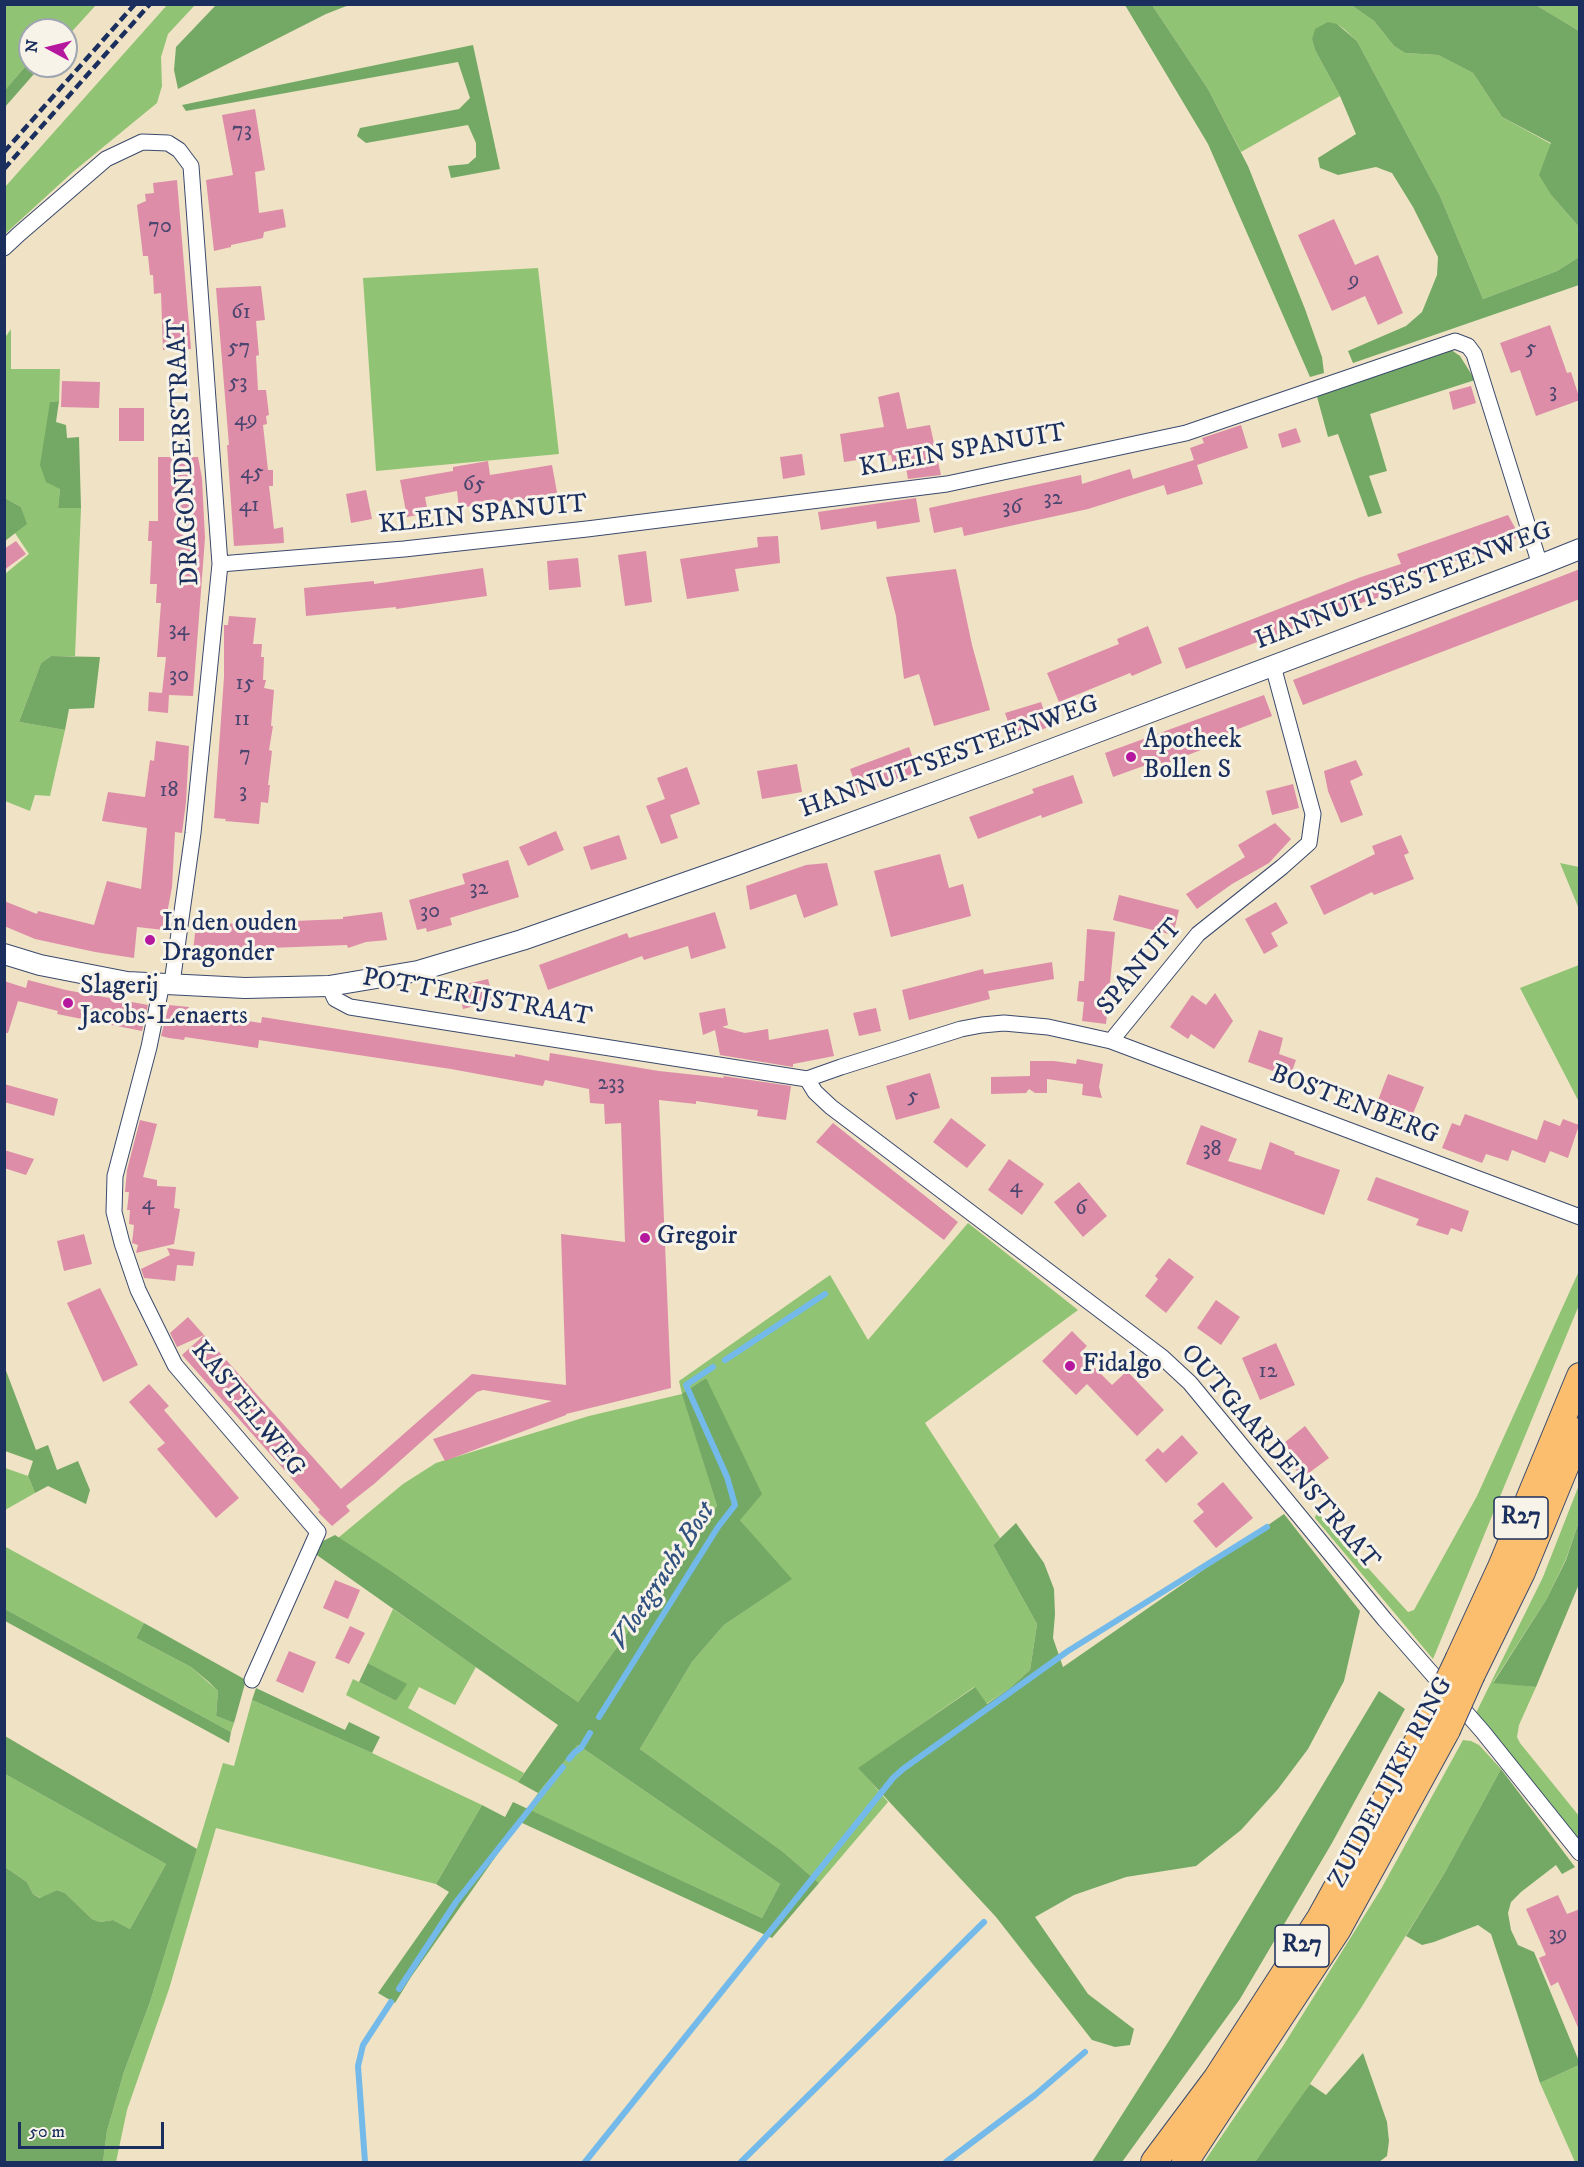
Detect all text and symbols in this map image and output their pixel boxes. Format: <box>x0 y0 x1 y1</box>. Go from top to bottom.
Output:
north arrow <box>18 18 78 78</box>
text: N <box>21 38 43 54</box>
house number: 73 <box>232 118 252 144</box>
house number: 70 <box>148 214 172 240</box>
house number: 9 <box>1349 268 1359 294</box>
house number: 61 <box>231 300 251 326</box>
street label: DRAGONDERSTRAAT <box>162 317 208 587</box>
house number: 57 <box>228 335 250 361</box>
house number: 5 <box>1526 336 1536 362</box>
house number: 53 <box>228 370 248 396</box>
house number: 3 <box>1549 379 1557 405</box>
house number: 49 <box>234 407 258 433</box>
street label: KLEIN SPANUIT <box>857 418 1069 486</box>
house number: 45 <box>240 460 264 486</box>
house number: 65 <box>463 472 485 498</box>
house number: 32 <box>1043 486 1063 512</box>
street label: KLEIN SPANUIT <box>377 490 589 542</box>
house number: 41 <box>239 493 259 519</box>
house number: 36 <box>1002 495 1022 521</box>
street label: HANNUITSESTEENWEG <box>1251 516 1557 658</box>
house number: 34 <box>169 617 189 643</box>
house number: 30 <box>169 663 189 689</box>
house number: 15 <box>236 671 254 697</box>
street label: HANNUITSESTEENWEG <box>796 689 1104 827</box>
house number: 11 <box>234 707 250 733</box>
place label: Apotheek Bollen S <box>1143 726 1242 788</box>
house number: 7 <box>239 742 251 768</box>
marker: Apotheek Bollen S <box>1124 750 1138 764</box>
house number: 18 <box>159 778 179 804</box>
house number: 3 <box>239 779 247 805</box>
house number: 32 <box>469 876 489 902</box>
house number: 30 <box>420 899 440 925</box>
place label: In den ouden Dragonder <box>162 909 297 970</box>
street label: SPANUIT <box>1092 913 1190 1023</box>
marker: In den ouden Dragonder <box>143 933 157 947</box>
street label: POTTERIJSTRAAT <box>360 963 594 1035</box>
place label: Slagerij Jacobs-Lenaerts <box>80 972 248 1034</box>
marker: Slagerij Jacobs-Lenaerts <box>61 996 75 1010</box>
street label: BOSTENBERG <box>1265 1060 1443 1152</box>
house number: 233 <box>597 1071 625 1097</box>
house number: 5 <box>908 1084 918 1110</box>
house number: 38 <box>1202 1137 1222 1163</box>
house number: 4 <box>1010 1174 1022 1200</box>
house number: 4 <box>142 1191 154 1217</box>
house number: 6 <box>1075 1196 1087 1222</box>
place label: Gregoir <box>657 1222 737 1254</box>
marker: Gregoir <box>638 1231 652 1245</box>
street label: KASTELWEG <box>183 1336 311 1484</box>
street label: OUTGAARDENSTRAAT <box>1173 1339 1385 1577</box>
place label: Fidalgo <box>1082 1350 1162 1382</box>
marker: Fidalgo <box>1063 1359 1077 1373</box>
house number: 12 <box>1259 1359 1277 1385</box>
water label: Vloetgracht Bost <box>604 1497 724 1657</box>
road number: R27 <box>1494 1497 1548 1539</box>
street label: ZUIDELIJKE RING <box>1323 1672 1461 1894</box>
house number: 39 <box>1548 1922 1568 1948</box>
road number: R27 <box>1275 1925 1329 1967</box>
scale bar <box>21 2110 166 2148</box>
text: 50 m <box>29 2121 65 2143</box>

